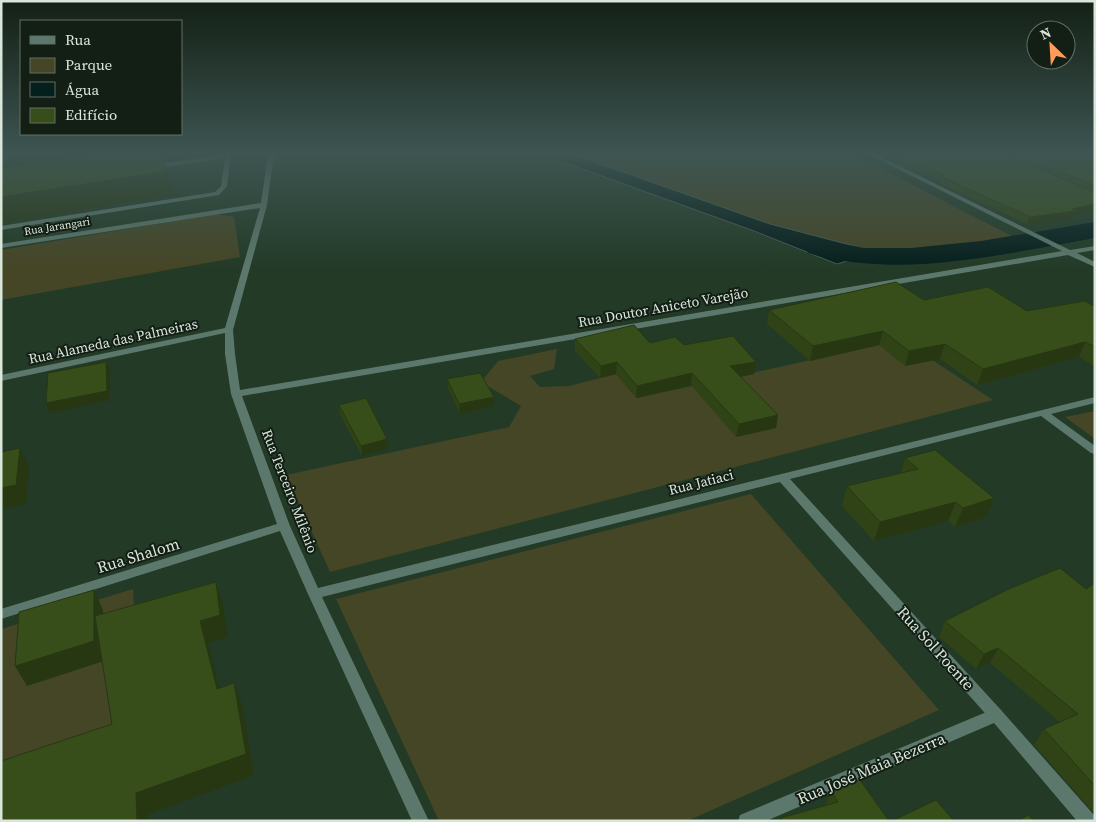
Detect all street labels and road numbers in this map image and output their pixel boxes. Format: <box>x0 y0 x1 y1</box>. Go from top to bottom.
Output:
street label: Rua Jarangari <box>23 214 91 239</box>
street label: Rua Doutor Aniceto Varejão <box>576 282 750 332</box>
street label: Rua Alameda das Palmeiras <box>27 313 199 369</box>
street label: Rua Terceiro Milênio <box>257 426 323 556</box>
street label: Rua Jatiaci <box>666 464 736 500</box>
street label: Rua Shalom <box>94 532 182 578</box>
street label: Rua Sol Poente <box>892 601 980 695</box>
street label: Rua José Maia Bezerra <box>794 727 949 809</box>

